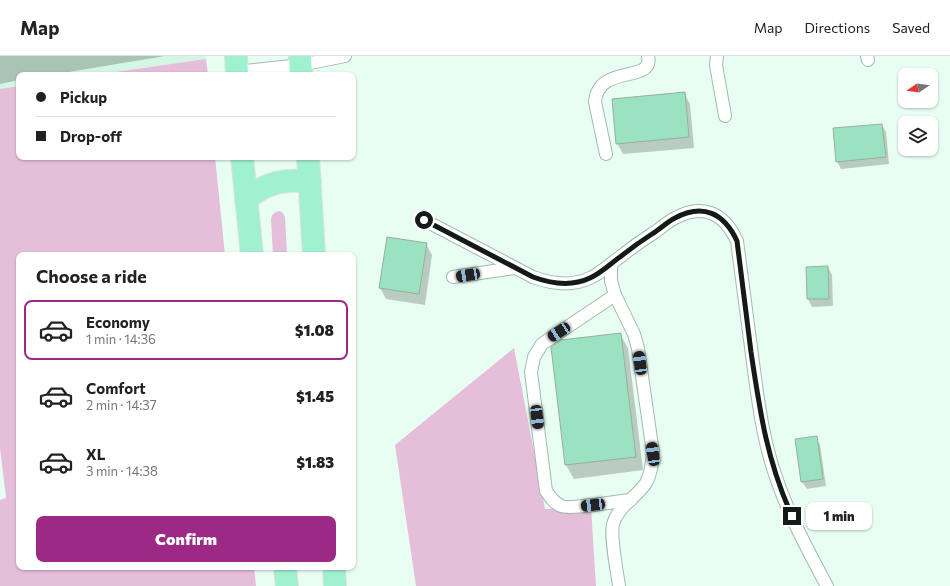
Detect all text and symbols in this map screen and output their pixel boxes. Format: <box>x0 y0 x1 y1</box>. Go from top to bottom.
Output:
text: Map <box>20 16 59 39</box>
text: Map <box>754 19 783 36</box>
text: Directions <box>805 19 870 36</box>
text: Saved <box>892 19 930 36</box>
north arrow <box>898 68 938 108</box>
map controls <box>898 68 938 156</box>
text: Pickup <box>60 88 107 106</box>
button: layers <box>898 116 938 156</box>
text: Drop-off <box>60 127 122 145</box>
route start <box>415 211 433 229</box>
text: Choose a ride <box>36 265 147 287</box>
car <box>455 267 481 283</box>
icon: car <box>38 312 74 348</box>
text: Economy <box>86 313 150 331</box>
car <box>546 320 572 344</box>
text: $1.08 <box>295 321 334 339</box>
text: 1 min · 14:36 <box>86 331 156 347</box>
car <box>632 350 648 376</box>
icon: car <box>38 378 74 414</box>
text: Comfort <box>86 379 146 397</box>
text: $1.45 <box>296 387 334 405</box>
text: 2 min · 14:37 <box>86 397 157 413</box>
car <box>530 404 544 430</box>
car <box>645 441 661 467</box>
icon: car <box>38 444 74 480</box>
text: XL <box>86 445 105 463</box>
text: $1.83 <box>296 453 334 471</box>
text: 3 min · 14:38 <box>86 463 158 479</box>
car <box>580 498 606 512</box>
callout: 1 min <box>806 502 872 530</box>
route end <box>783 507 801 525</box>
text: 1 min <box>823 508 855 524</box>
button: Confirm <box>36 516 336 562</box>

